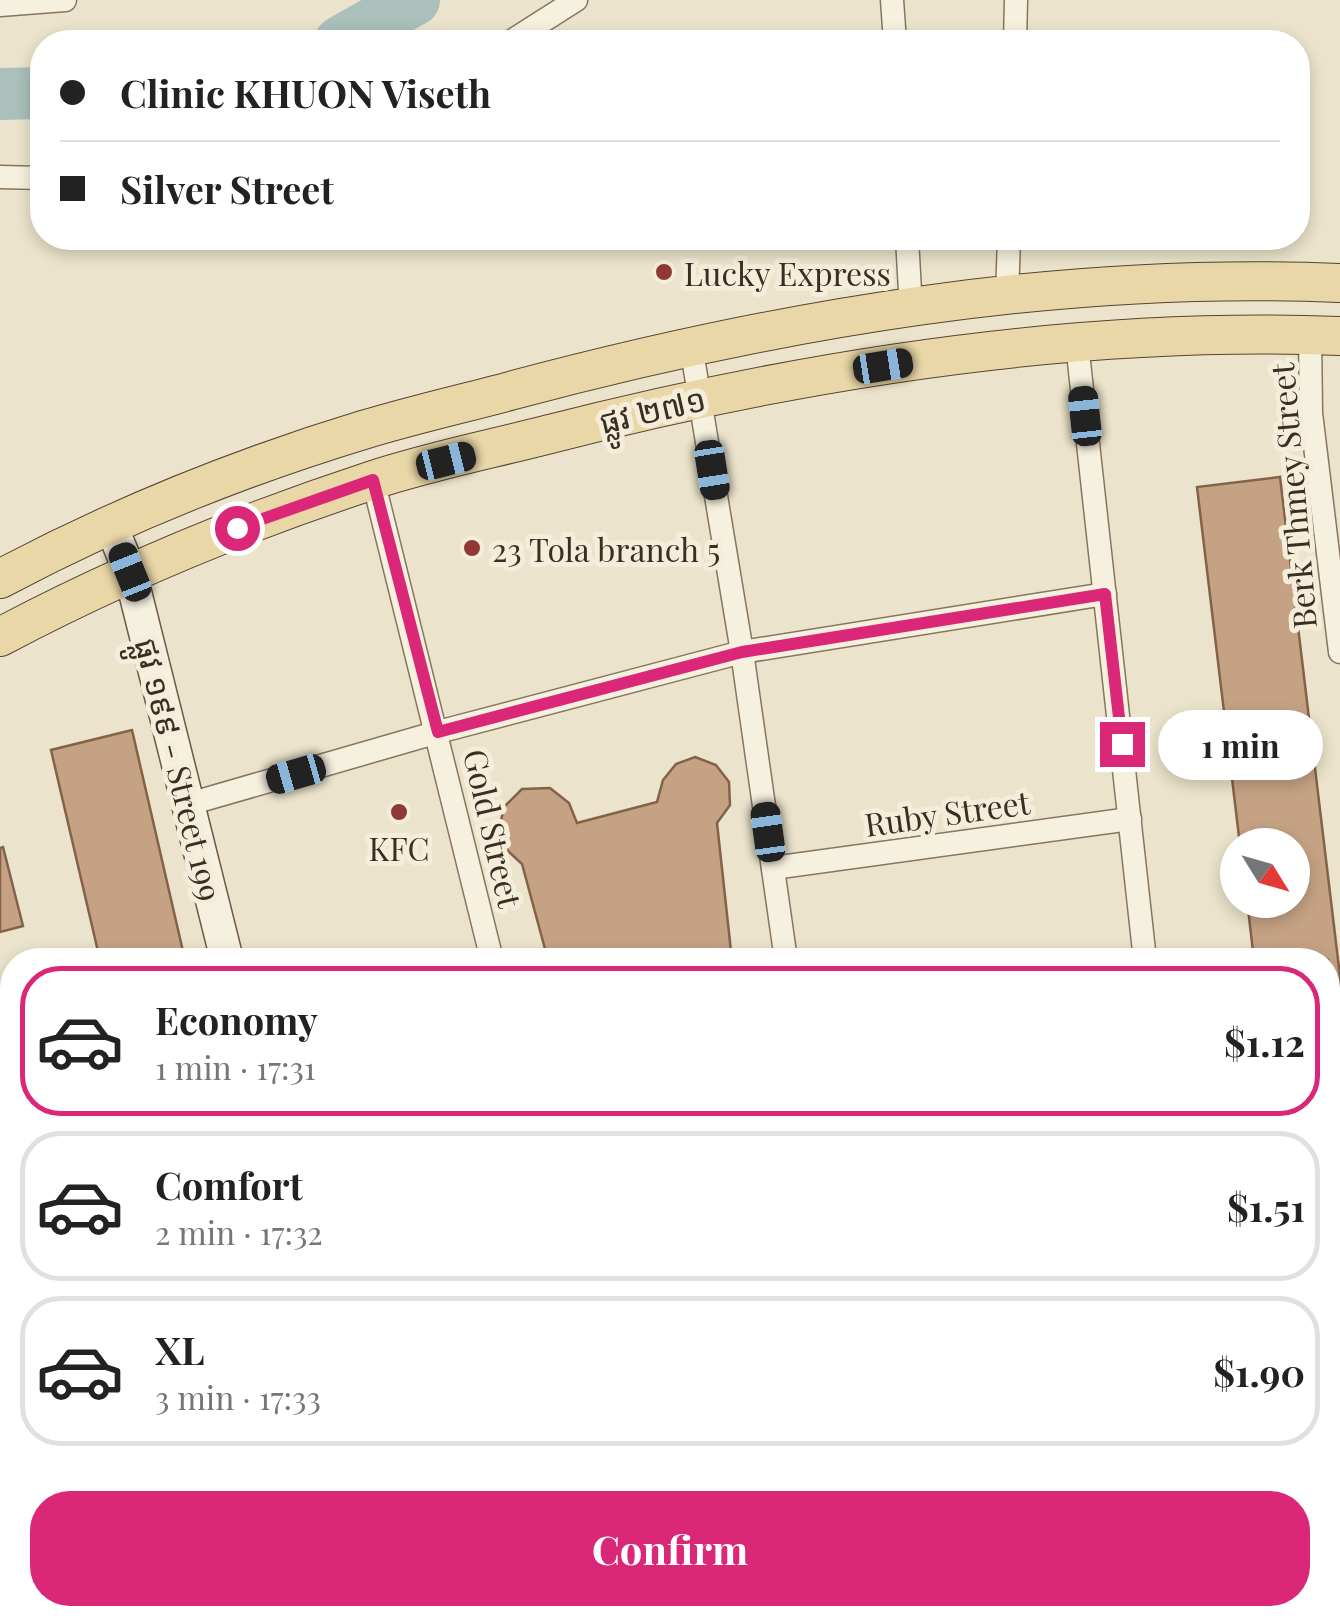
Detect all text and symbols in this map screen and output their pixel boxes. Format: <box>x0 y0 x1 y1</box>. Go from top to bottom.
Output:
text: Clinic KHUON Viseth <box>120 67 491 118</box>
text: Silver Street <box>120 163 334 214</box>
place label: Lucky Express <box>684 251 891 294</box>
marker: Lucky Express <box>653 261 675 283</box>
car <box>851 346 915 386</box>
street label: Berk Thmey Street <box>1259 361 1325 630</box>
street label: ផ្លូវ ២៧១ <box>594 376 712 451</box>
car <box>1067 385 1103 447</box>
car <box>692 438 732 502</box>
car <box>413 439 479 483</box>
route start <box>215 506 260 551</box>
place label: 23 Tola branch 5 <box>492 527 720 570</box>
marker: 23 Tola branch 5 <box>461 537 483 559</box>
car <box>105 539 155 605</box>
street label: ផ្លូវ ១៩៩ - Street 199 <box>117 633 233 907</box>
callout: 1 min <box>1157 709 1322 779</box>
route end <box>1100 722 1145 767</box>
text: 1 min <box>1201 723 1280 766</box>
street label: Gold Street <box>455 745 533 912</box>
car <box>263 751 329 797</box>
street label: Ruby Street <box>862 779 1033 845</box>
car <box>749 800 787 864</box>
marker: KFC <box>388 801 410 823</box>
place label: KFC <box>369 826 429 869</box>
north arrow <box>1220 828 1310 918</box>
map controls <box>1220 828 1310 918</box>
text: Economy <box>155 994 318 1045</box>
icon: car <box>35 996 125 1086</box>
text: $1.12 <box>1224 1016 1305 1067</box>
text: 1 min · 17:31 <box>155 1045 316 1088</box>
text: Comfort <box>155 1159 303 1210</box>
icon: car <box>35 1161 125 1251</box>
text: $1.51 <box>1227 1181 1305 1232</box>
text: 2 min · 17:32 <box>155 1210 323 1253</box>
text: XL <box>155 1324 204 1375</box>
icon: car <box>35 1326 125 1416</box>
text: $1.90 <box>1213 1346 1305 1397</box>
text: 3 min · 17:33 <box>155 1375 321 1418</box>
button: Confirm <box>30 1491 1310 1606</box>

